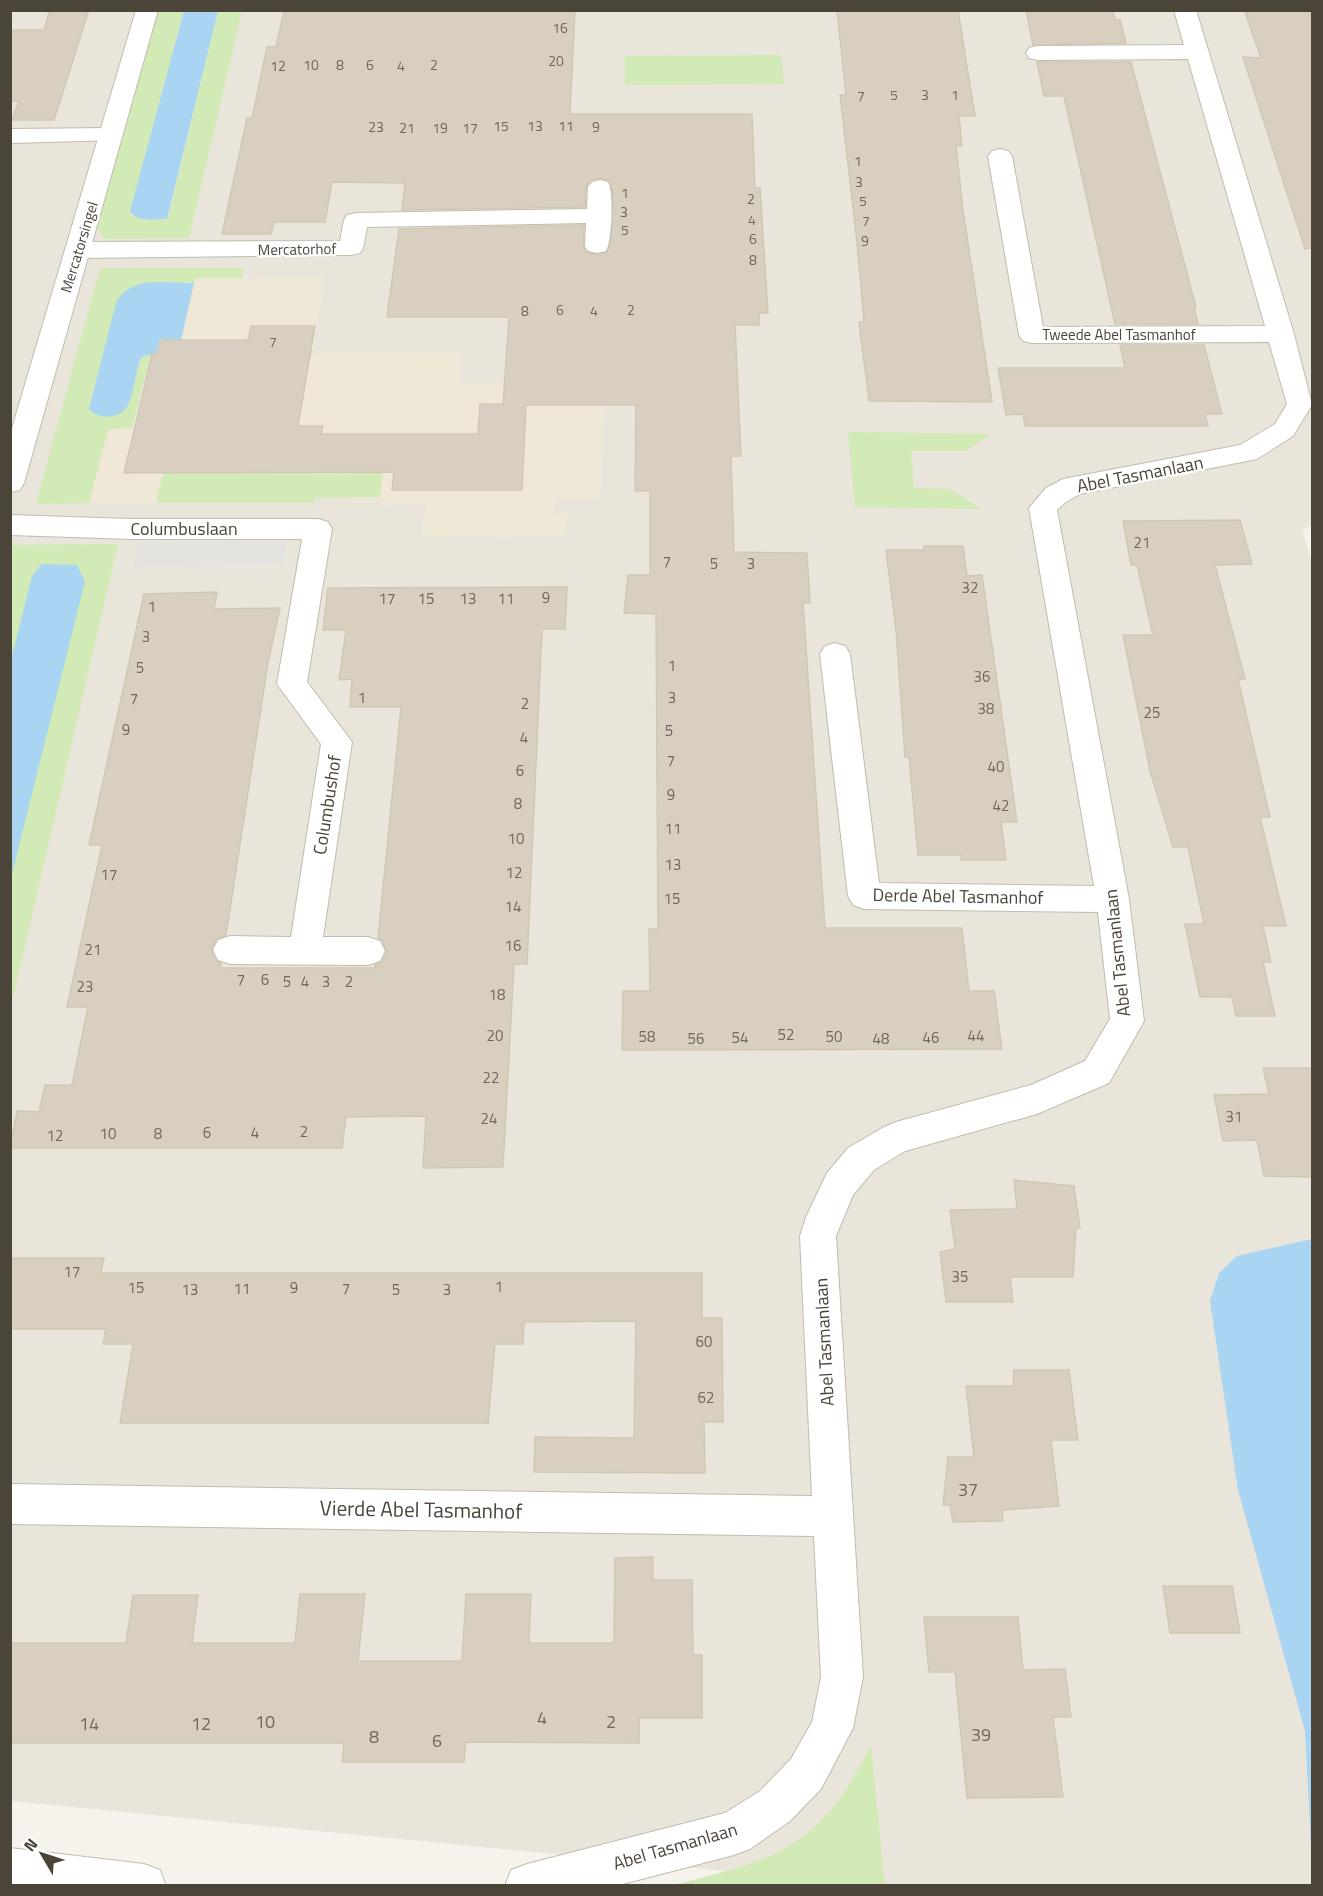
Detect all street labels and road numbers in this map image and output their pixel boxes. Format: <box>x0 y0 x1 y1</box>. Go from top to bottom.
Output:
street label: Mercatorsingel <box>54 198 104 296</box>
street label: Mercatorhof <box>258 237 336 261</box>
street label: Tweede Abel Tasmanhof <box>1042 323 1196 346</box>
street label: Abel Tasmanlaan <box>1074 449 1206 499</box>
street label: Columbuslaan <box>130 515 238 542</box>
street label: Columbushof <box>306 753 348 857</box>
street label: Derde Abel Tasmanhof <box>872 881 1044 911</box>
street label: Abel Tasmanlaan <box>1097 888 1137 1018</box>
street label: Abel Tasmanlaan <box>807 1277 841 1407</box>
street label: Vierde Abel Tasmanhof <box>319 1491 523 1527</box>
street label: Abel Tasmanlaan <box>610 1815 740 1877</box>

